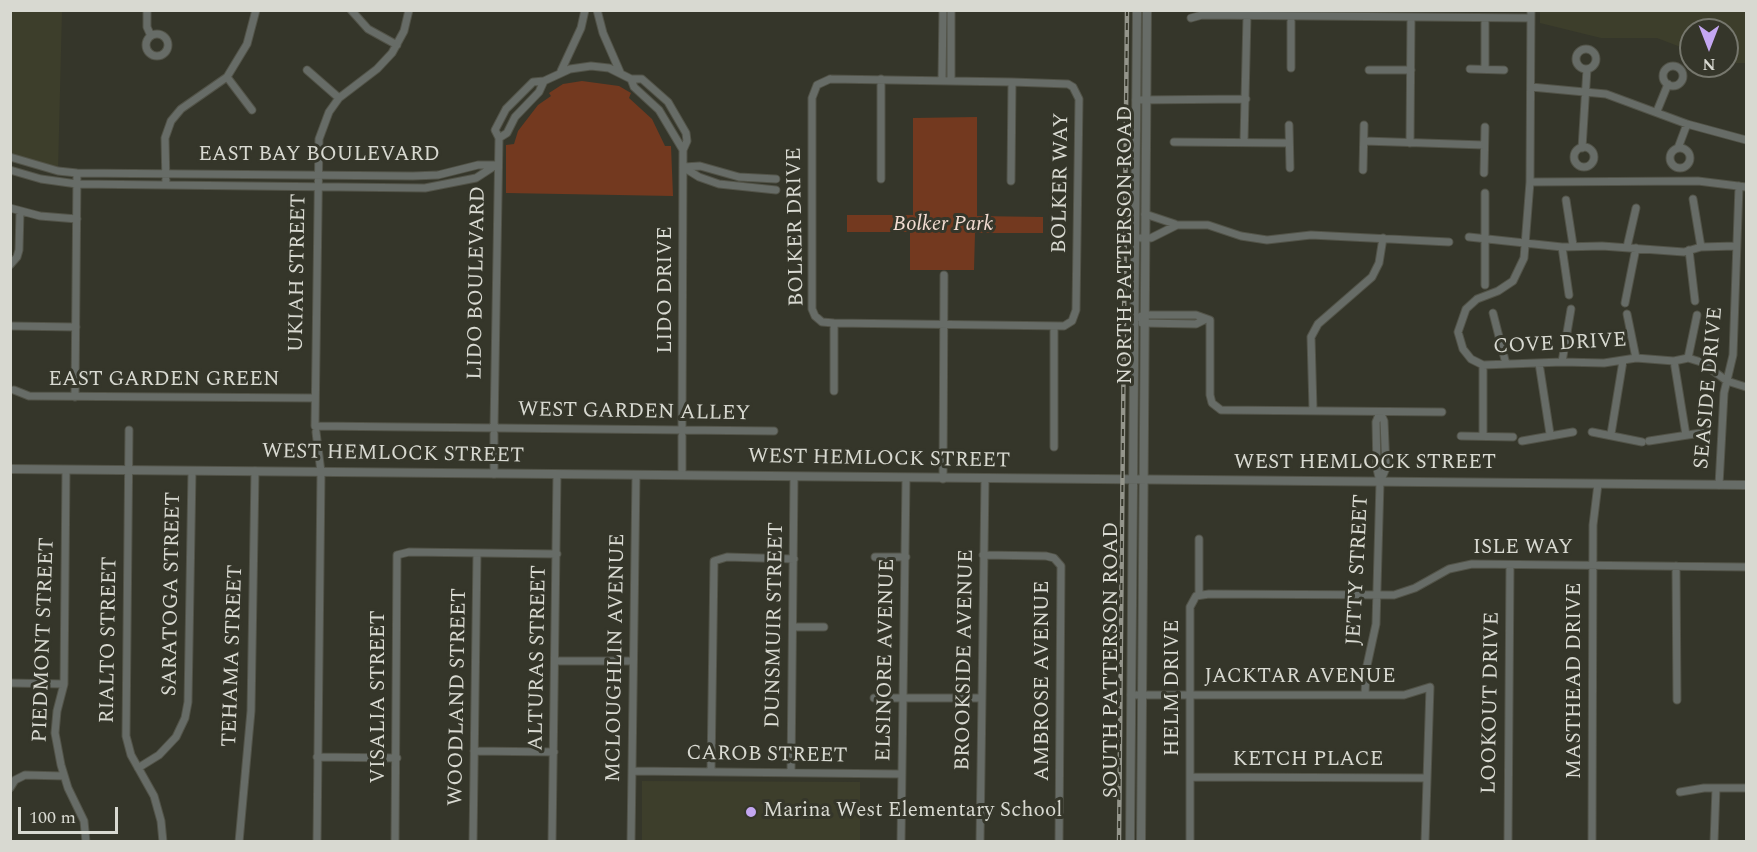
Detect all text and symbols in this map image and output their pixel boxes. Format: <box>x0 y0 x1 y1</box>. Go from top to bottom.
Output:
north arrow <box>1679 18 1739 78</box>
text: N <box>1702 52 1716 76</box>
street label: NORTH PATTERSON ROAD <box>1114 105 1140 385</box>
street label: BOLKER WAY <box>1048 112 1076 254</box>
street label: EAST BAY BOULEVARD <box>198 143 440 169</box>
street label: BOLKER DRIVE <box>783 147 811 307</box>
street label: LIDO BOULEVARD <box>464 186 492 380</box>
street label: UKIAH STREET <box>285 193 313 353</box>
park label: Bolker Park <box>893 213 993 239</box>
street label: LIDO DRIVE <box>654 226 680 354</box>
street label: SEASIDE DRIVE <box>1690 306 1730 470</box>
street label: COVE DRIVE <box>1493 329 1627 361</box>
street label: EAST GARDEN GREEN <box>48 368 280 394</box>
street label: WEST GARDEN ALLEY <box>517 398 751 428</box>
street label: WEST HEMLOCK STREET <box>262 440 524 470</box>
street label: WEST HEMLOCK STREET <box>748 445 1010 475</box>
street label: WEST HEMLOCK STREET <box>1234 451 1496 477</box>
street label: SARATOGA STREET <box>159 492 187 696</box>
street label: JETTY STREET <box>1342 494 1376 646</box>
street label: DUNSMUIR STREET <box>762 522 790 728</box>
street label: SOUTH PATTERSON ROAD <box>1100 522 1126 798</box>
street label: MCLOUGHLIN AVENUE <box>602 533 632 783</box>
street label: ISLE WAY <box>1473 536 1573 562</box>
street label: PIEDMONT STREET <box>29 537 61 743</box>
street label: BROOKSIDE AVENUE <box>951 549 981 771</box>
street label: RIALTO STREET <box>96 556 124 724</box>
street label: ELSINORE AVENUE <box>873 558 901 762</box>
street label: TEHAMA STREET <box>218 564 250 748</box>
street label: ALTURAS STREET <box>525 565 553 751</box>
street label: AMBROSE AVENUE <box>1031 581 1057 781</box>
street label: MASTHEAD DRIVE <box>1563 583 1589 779</box>
street label: WOODLAND STREET <box>444 588 474 806</box>
street label: VISALIA STREET <box>367 610 393 784</box>
street label: LOOKOUT DRIVE <box>1478 612 1506 794</box>
street label: HELM DRIVE <box>1161 620 1187 756</box>
street label: JACKTAR AVENUE <box>1204 665 1396 691</box>
street label: CAROB STREET <box>686 742 848 770</box>
street label: KETCH PLACE <box>1233 748 1383 774</box>
scale bar <box>21 795 122 833</box>
place label: Marina West Elementary School <box>763 799 1063 825</box>
text: 100 m <box>29 804 76 831</box>
marker: Marina West Elementary School <box>744 805 758 819</box>

